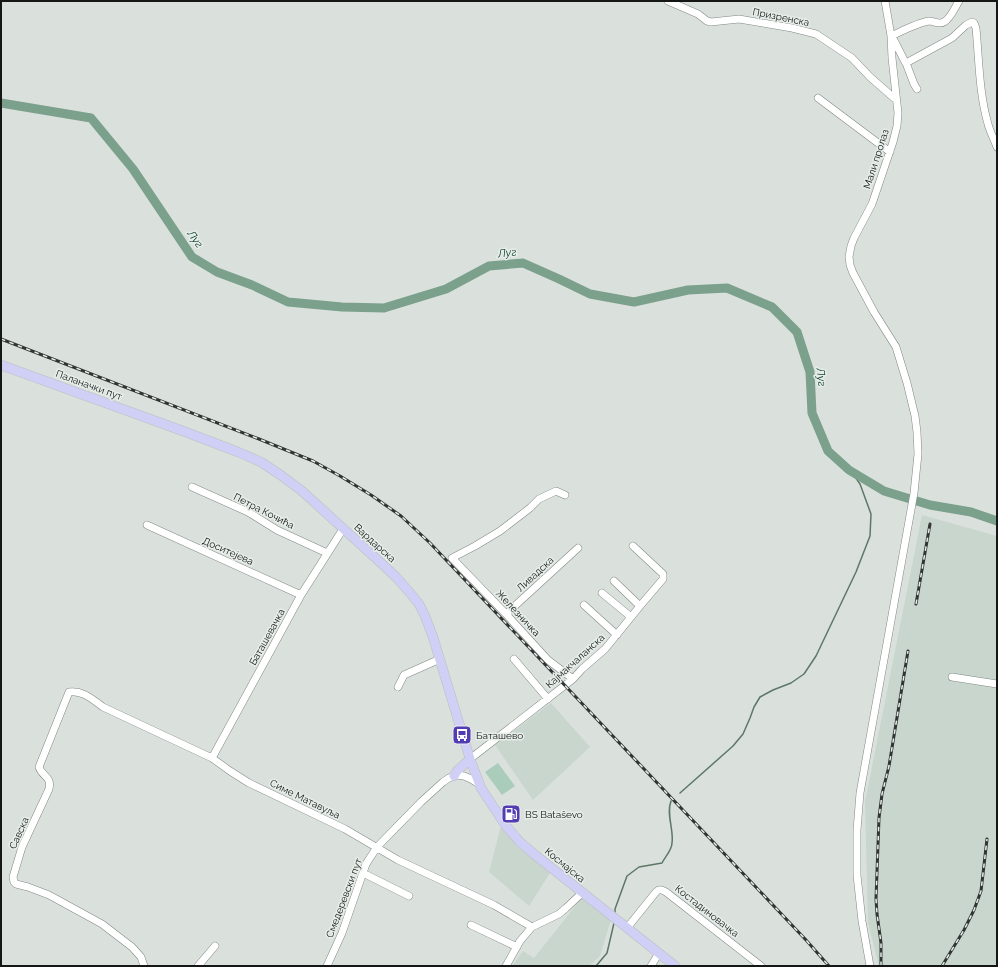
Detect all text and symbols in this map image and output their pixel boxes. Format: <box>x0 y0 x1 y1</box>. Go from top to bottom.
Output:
street label: Призренска <box>752 6 810 28</box>
street label: Мали пролаз <box>861 127 891 190</box>
water label: Луг <box>184 227 206 250</box>
water label: Луг <box>496 246 517 261</box>
water label: Луг <box>813 366 829 387</box>
street label: Паланачки пут <box>54 368 124 402</box>
street label: Петра Кочића <box>232 491 296 531</box>
street label: Вардарска <box>352 522 398 564</box>
street label: Доситејева <box>201 535 255 567</box>
street label: Ливадска <box>514 554 556 594</box>
street label: Железничка <box>494 588 542 638</box>
street label: Баташевачка <box>247 607 287 667</box>
street label: Кајмакчаланска <box>543 632 607 690</box>
bus stop icon: Баташево <box>451 724 473 746</box>
place label: Баташево <box>476 730 523 741</box>
street label: Симе Матавуља <box>268 777 342 821</box>
fuel station icon: BS Bataševo <box>500 803 522 825</box>
place label: BS Bataševo <box>525 809 583 820</box>
street label: Савска <box>7 815 31 851</box>
street label: Космајска <box>543 846 587 884</box>
street label: Смедеревски пут <box>324 857 364 939</box>
street label: Костадиновачка <box>673 883 741 939</box>

